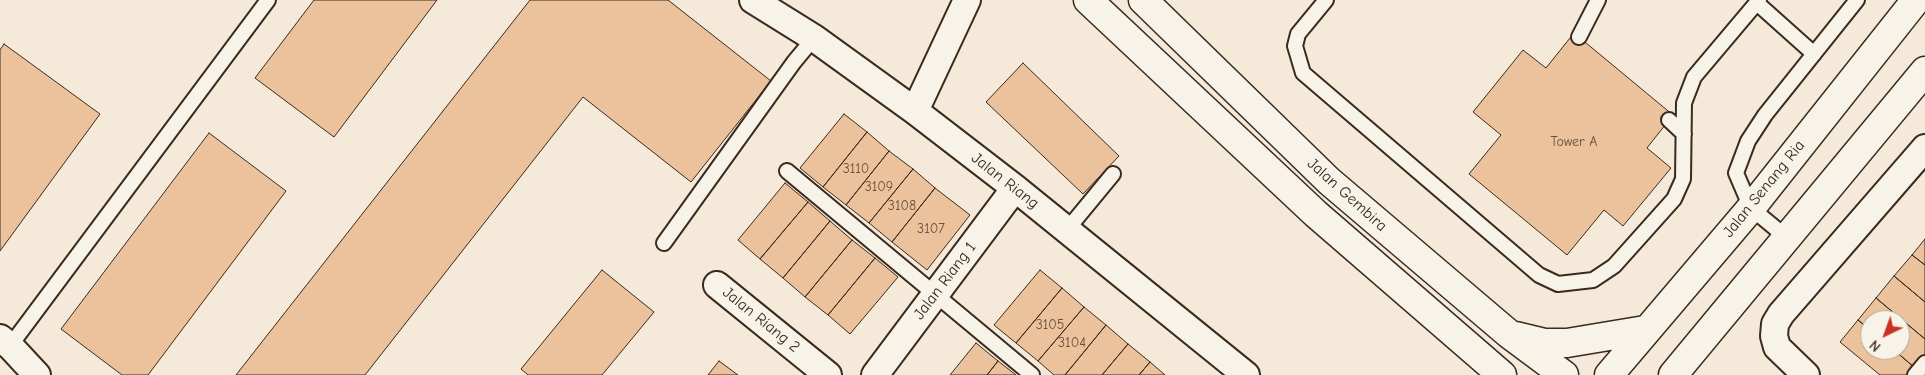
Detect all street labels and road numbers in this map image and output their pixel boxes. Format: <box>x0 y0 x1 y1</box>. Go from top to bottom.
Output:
street label: Jalan Senang Ria <box>1719 136 1809 242</box>
street label: Jalan Riang <box>967 149 1043 213</box>
street label: Jalan Gembira <box>1303 154 1391 236</box>
street label: Jalan Riang 1 <box>910 239 980 323</box>
street label: Jalan Riang 2 <box>718 283 804 357</box>

